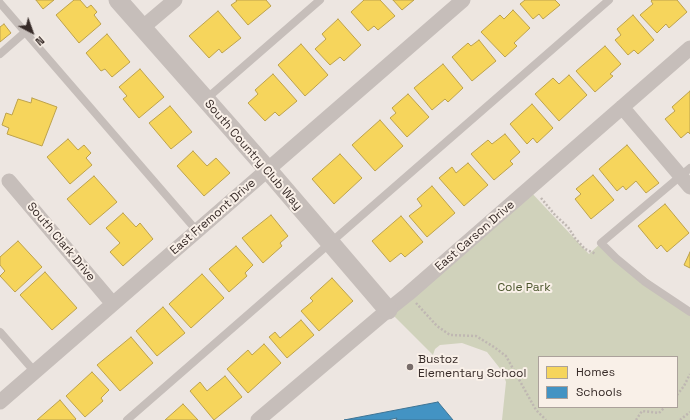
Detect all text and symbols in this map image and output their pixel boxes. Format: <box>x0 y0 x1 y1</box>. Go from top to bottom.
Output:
north arrow <box>12 12 52 52</box>
text: N <box>32 33 47 49</box>
street label: South Country Club Way <box>201 97 305 213</box>
street label: East Fremont Drive <box>167 176 259 258</box>
street label: East Carson Drive <box>432 198 518 274</box>
street label: South Clark Drive <box>24 200 98 284</box>
park label: Cole Park <box>497 281 551 295</box>
place label: Bustoz Elementary School <box>418 353 526 381</box>
legend <box>538 356 678 408</box>
marker: Bustoz Elementary School <box>405 362 415 372</box>
text: Homes <box>576 364 615 380</box>
text: Schools <box>576 384 622 400</box>

